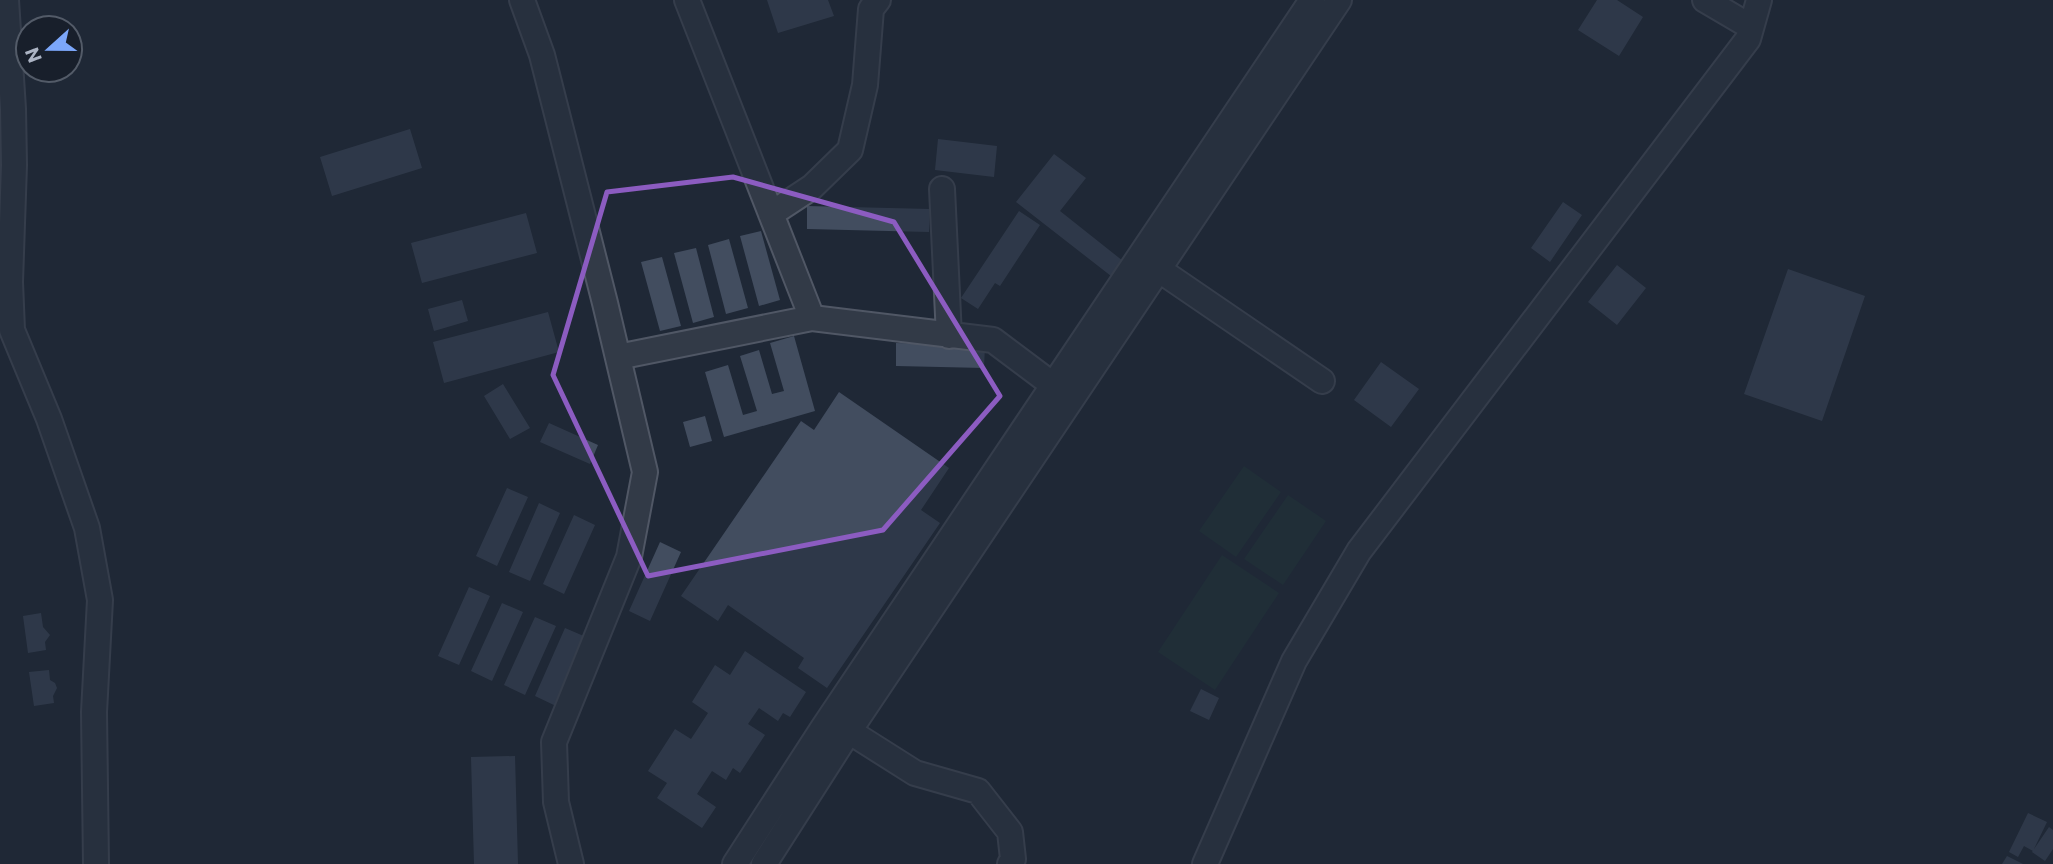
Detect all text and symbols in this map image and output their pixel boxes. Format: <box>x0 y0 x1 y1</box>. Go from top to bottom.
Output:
north arrow <box>14 14 84 84</box>
text: N <box>19 44 46 66</box>

